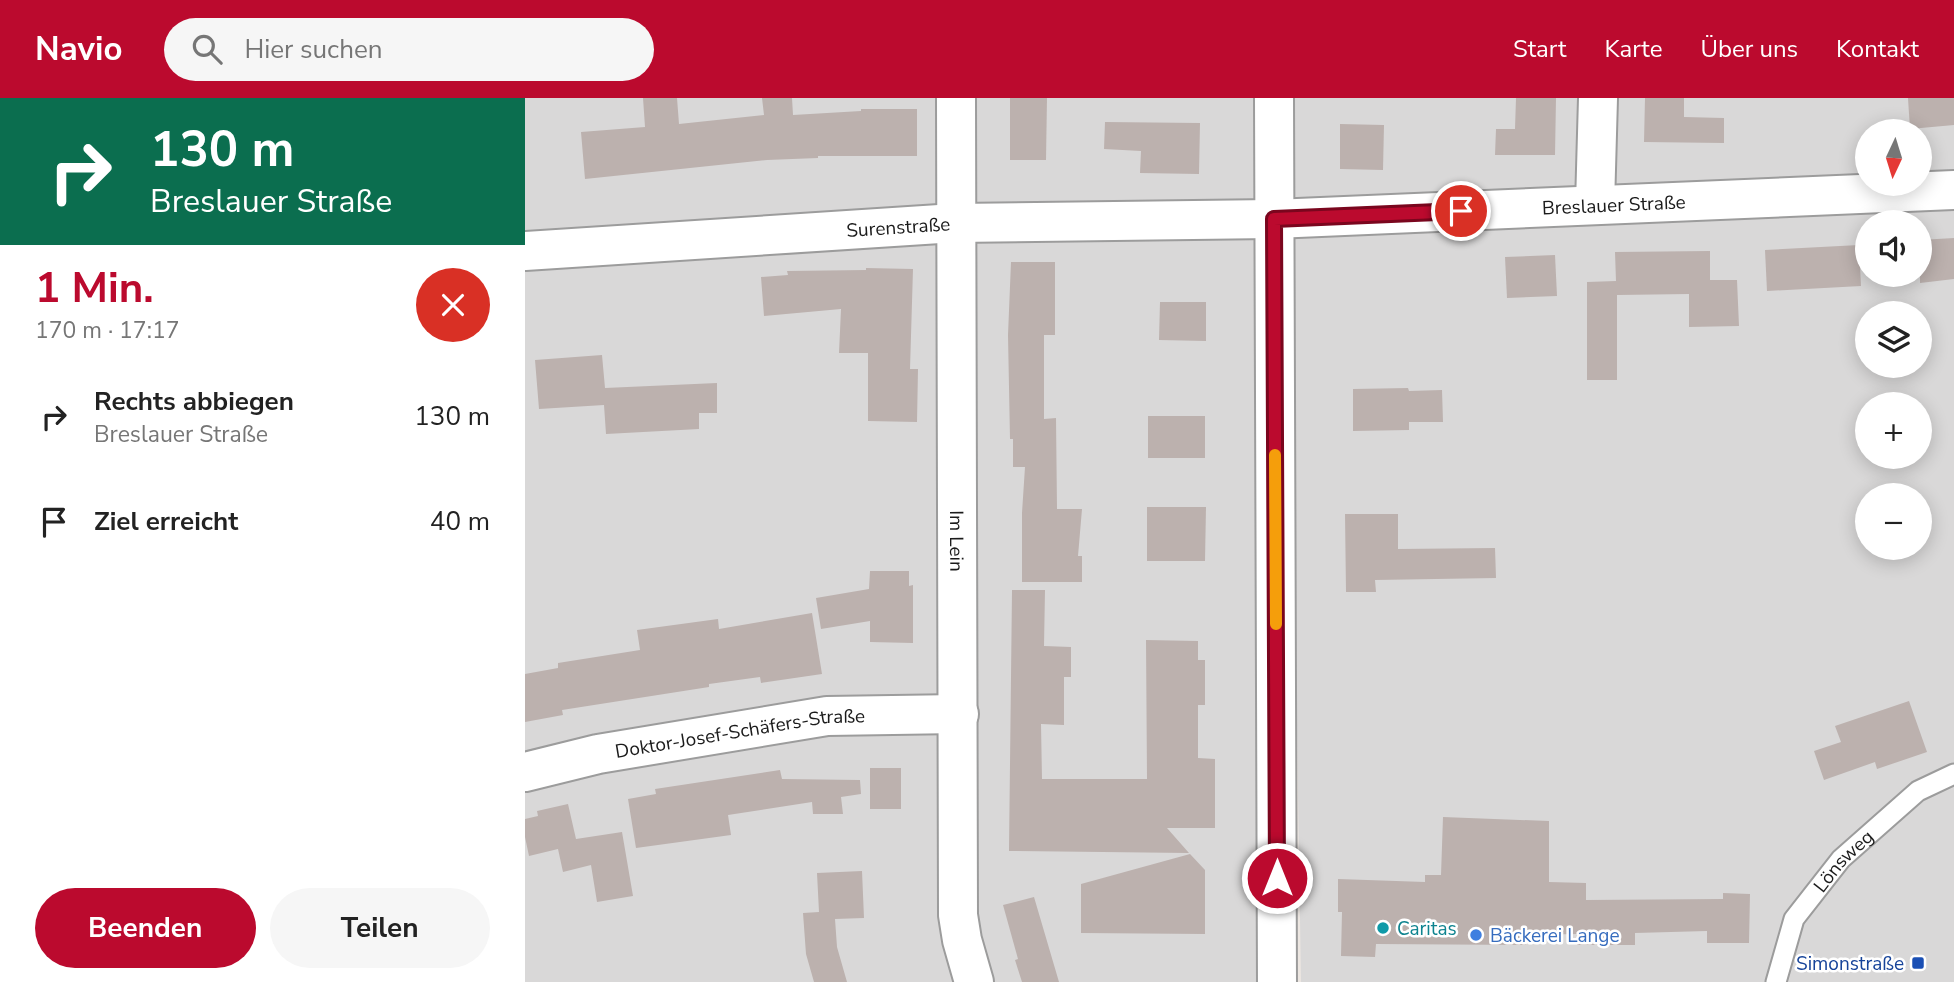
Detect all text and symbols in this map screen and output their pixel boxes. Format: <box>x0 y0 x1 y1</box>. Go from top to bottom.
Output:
search box <box>164 18 654 81</box>
text: Navio <box>35 27 122 72</box>
icon: search <box>188 30 226 68</box>
text: Hier suchen <box>244 32 383 67</box>
text: Start <box>1513 33 1566 65</box>
text: Karte <box>1604 33 1662 65</box>
text: Über uns <box>1700 33 1798 65</box>
text: Kontakt <box>1836 33 1919 65</box>
text: 130 m <box>150 116 294 183</box>
north arrow <box>1855 119 1932 196</box>
map controls <box>1855 119 1932 560</box>
icon: right <box>35 126 126 217</box>
text: Breslauer Straße <box>150 180 392 223</box>
pin <box>1431 181 1491 241</box>
street label: Breslauer Straße <box>1541 189 1686 222</box>
icon: arrive <box>1442 192 1480 230</box>
button: sound <box>1855 210 1932 287</box>
street label: Surenstraße <box>845 211 951 244</box>
text: 1 Min. <box>35 260 154 317</box>
button: close <box>416 268 490 342</box>
button: layers <box>1855 301 1932 378</box>
text: 170 m · 17:17 <box>35 315 180 346</box>
text: Rechts abbiegen <box>94 384 294 419</box>
button: + <box>1855 392 1932 469</box>
icon: right <box>35 398 73 436</box>
text: 130 m <box>414 399 490 434</box>
text: Breslauer Straße <box>94 419 268 450</box>
button: − <box>1855 483 1932 560</box>
icon: arrive <box>35 503 73 541</box>
text: Ziel erreicht <box>94 504 238 539</box>
text: 40 m <box>430 504 490 539</box>
street label: Im Lein <box>943 510 969 572</box>
street label: Doktor-Josef-Schäfers-Straße <box>613 703 865 765</box>
street label: Lönsweg <box>1808 824 1880 898</box>
position arrow <box>1240 841 1314 915</box>
button: Beenden <box>35 888 256 968</box>
button: Teilen <box>270 888 490 968</box>
place label: Caritas <box>1397 916 1457 942</box>
marker: Caritas <box>1375 920 1391 936</box>
place label: Bäckerei Lange <box>1490 923 1620 949</box>
marker: Bäckerei Lange <box>1468 927 1484 943</box>
place label: Simonstraße <box>1796 951 1904 977</box>
marker: Simonstraße <box>1910 955 1926 971</box>

